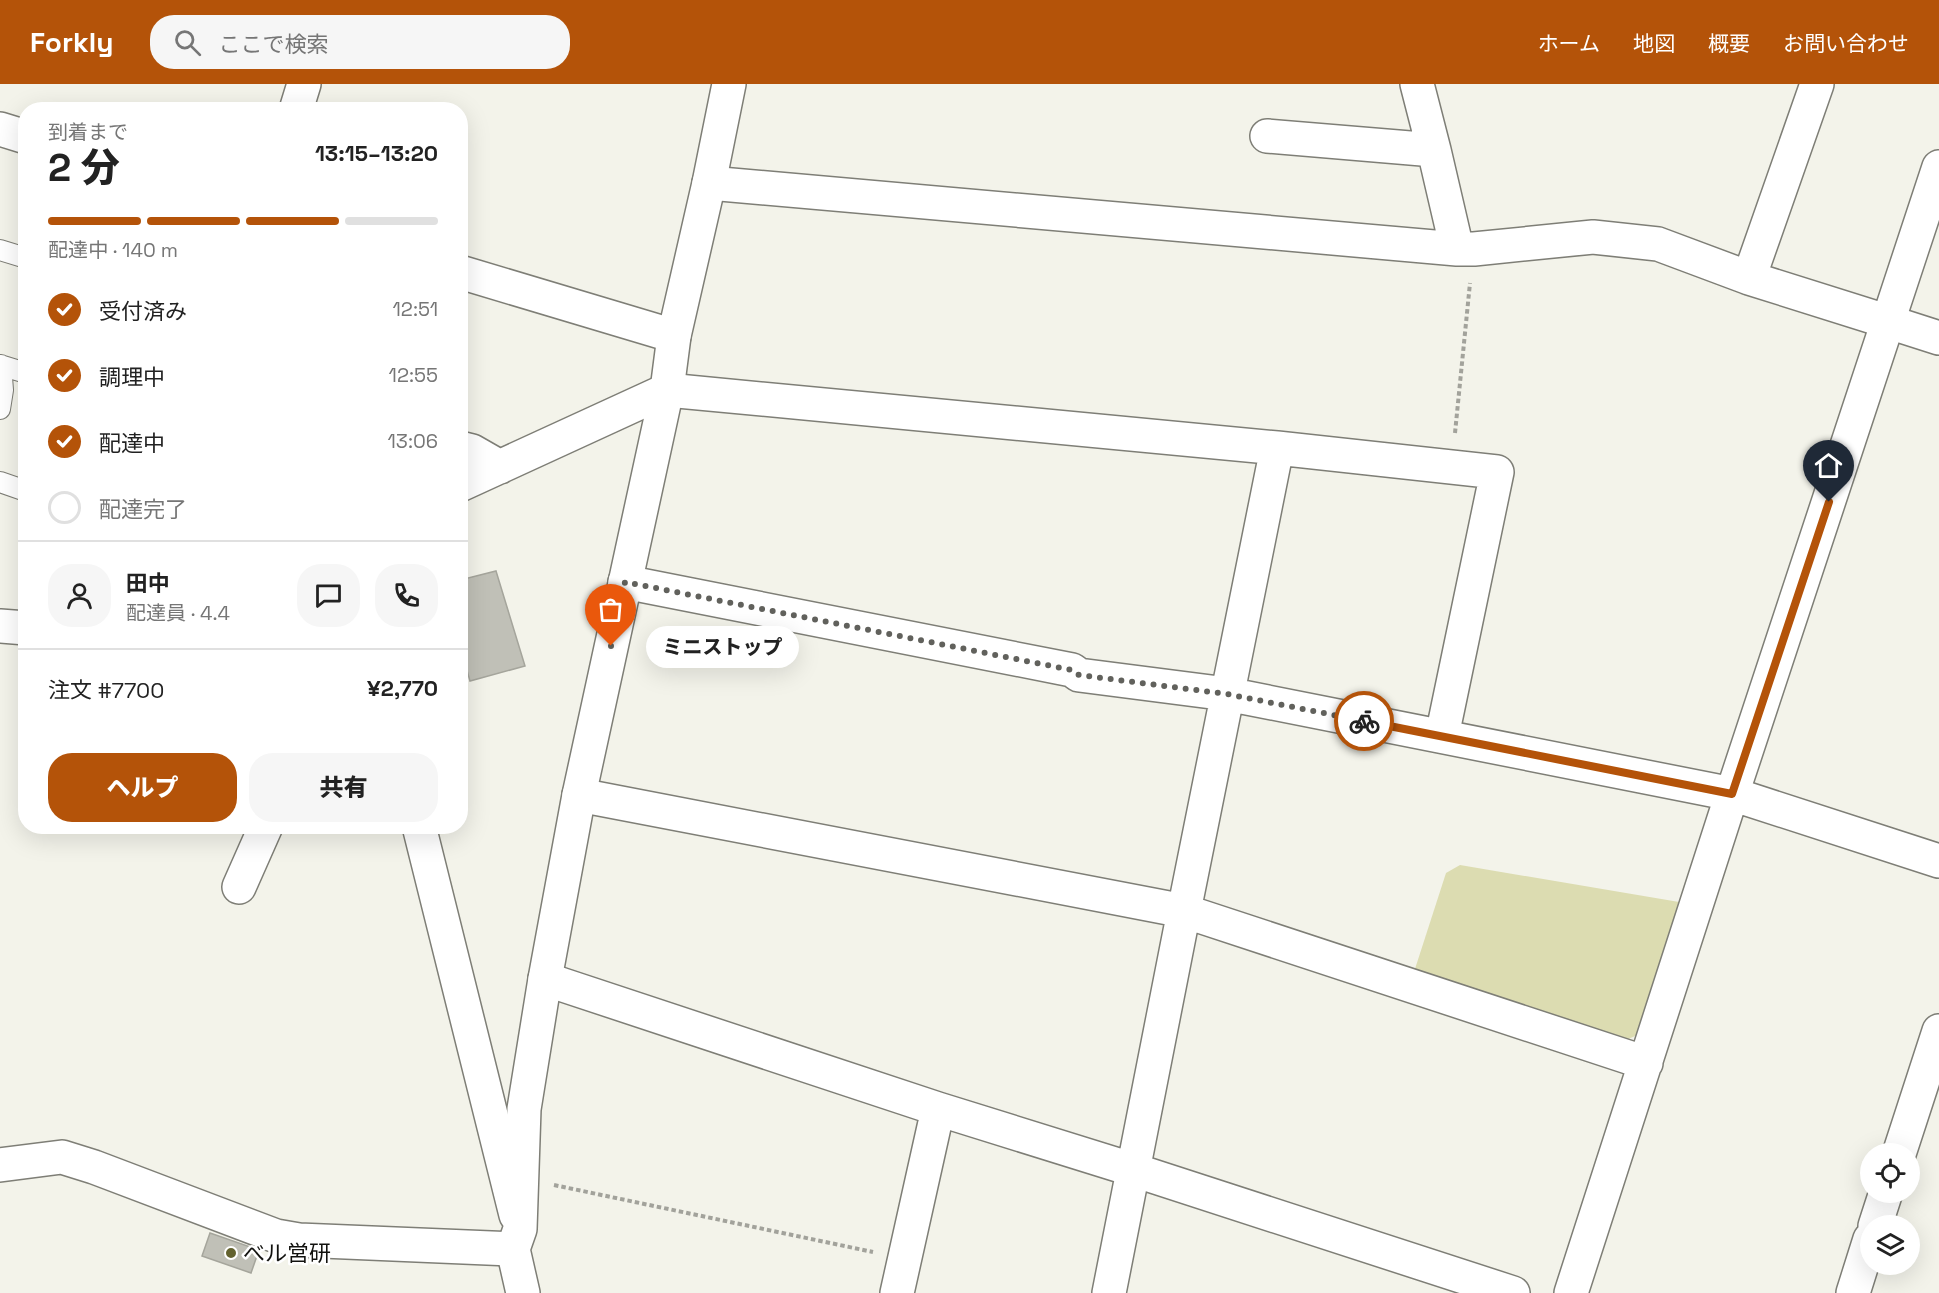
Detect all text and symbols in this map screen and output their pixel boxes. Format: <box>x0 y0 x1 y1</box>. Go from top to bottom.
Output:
search box <box>150 15 570 69</box>
text: Forkly <box>30 24 114 60</box>
icon: search <box>171 26 204 59</box>
text: ここで検索 <box>219 30 329 58</box>
text: ホーム <box>1538 30 1600 57</box>
text: 地図 <box>1633 30 1675 57</box>
text: 概要 <box>1708 30 1750 57</box>
text: お問い合わせ <box>1783 30 1909 57</box>
text: 到着まで <box>48 119 128 145</box>
text: 13:15–13:20 <box>315 139 438 167</box>
text: 2 分 <box>48 143 120 192</box>
text: 配達中 · 140 m <box>48 237 178 263</box>
icon: check <box>48 293 81 326</box>
text: 12:51 <box>392 296 438 322</box>
text: 受付済み <box>99 297 187 325</box>
icon: check <box>48 359 81 392</box>
text: 12:55 <box>389 362 438 388</box>
text: 調理中 <box>99 363 165 391</box>
icon: check <box>48 425 81 458</box>
text: 13:06 <box>387 428 438 454</box>
text: 配達中 <box>99 429 165 457</box>
pin <box>1803 440 1854 502</box>
icon: home <box>1812 449 1845 482</box>
text: 配達完了 <box>99 495 187 523</box>
button: person <box>48 564 111 627</box>
button: chat <box>297 564 360 627</box>
button: phone <box>375 564 438 627</box>
text: 田中 <box>126 569 170 597</box>
pin <box>585 584 636 646</box>
icon: bag <box>594 593 627 626</box>
text: 配達員 · 4.4 <box>126 600 230 626</box>
callout: ミニストップ <box>647 625 800 667</box>
text: ミニストップ <box>663 634 783 660</box>
text: ¥2,770 <box>367 674 438 702</box>
text: 注文 #7700 <box>48 676 164 704</box>
courier <box>1334 691 1394 751</box>
icon: bike <box>1348 705 1381 738</box>
button: ヘルプ <box>48 753 237 822</box>
button: 共有 <box>249 753 438 822</box>
map controls <box>1860 1143 1920 1275</box>
button: locate <box>1860 1143 1920 1203</box>
button: layers <box>1860 1215 1920 1275</box>
place label: べル営研 <box>243 1239 331 1267</box>
marker: べル営研 <box>224 1246 238 1260</box>

